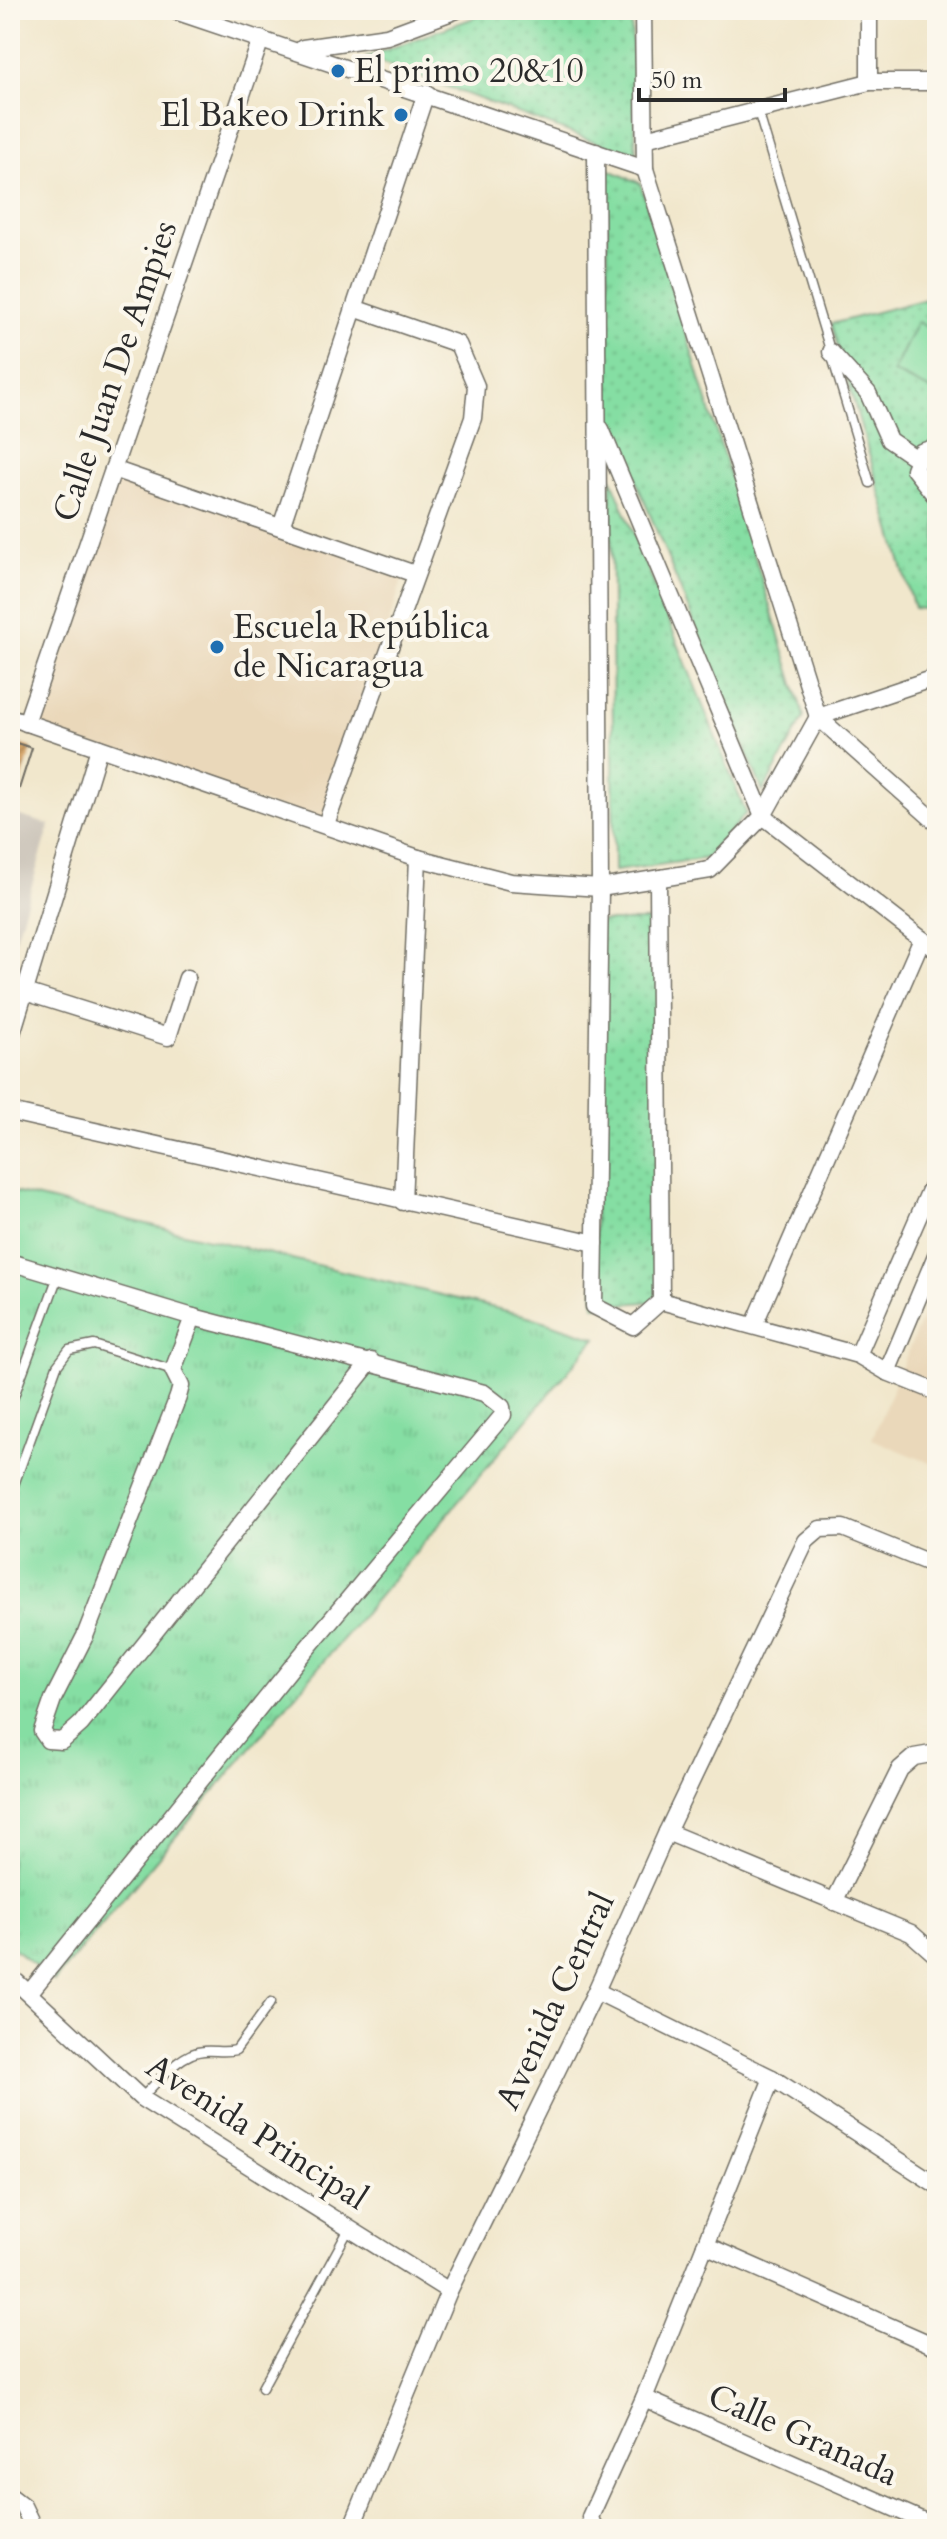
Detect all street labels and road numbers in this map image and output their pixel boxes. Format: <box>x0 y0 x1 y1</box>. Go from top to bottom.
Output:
street label: Calle Juan De Ampies <box>42 214 188 528</box>
street label: Avenida Central <box>485 1885 626 2117</box>
street label: Avenida Principal <box>137 2043 377 2221</box>
street label: Calle Granada <box>701 2373 906 2497</box>

